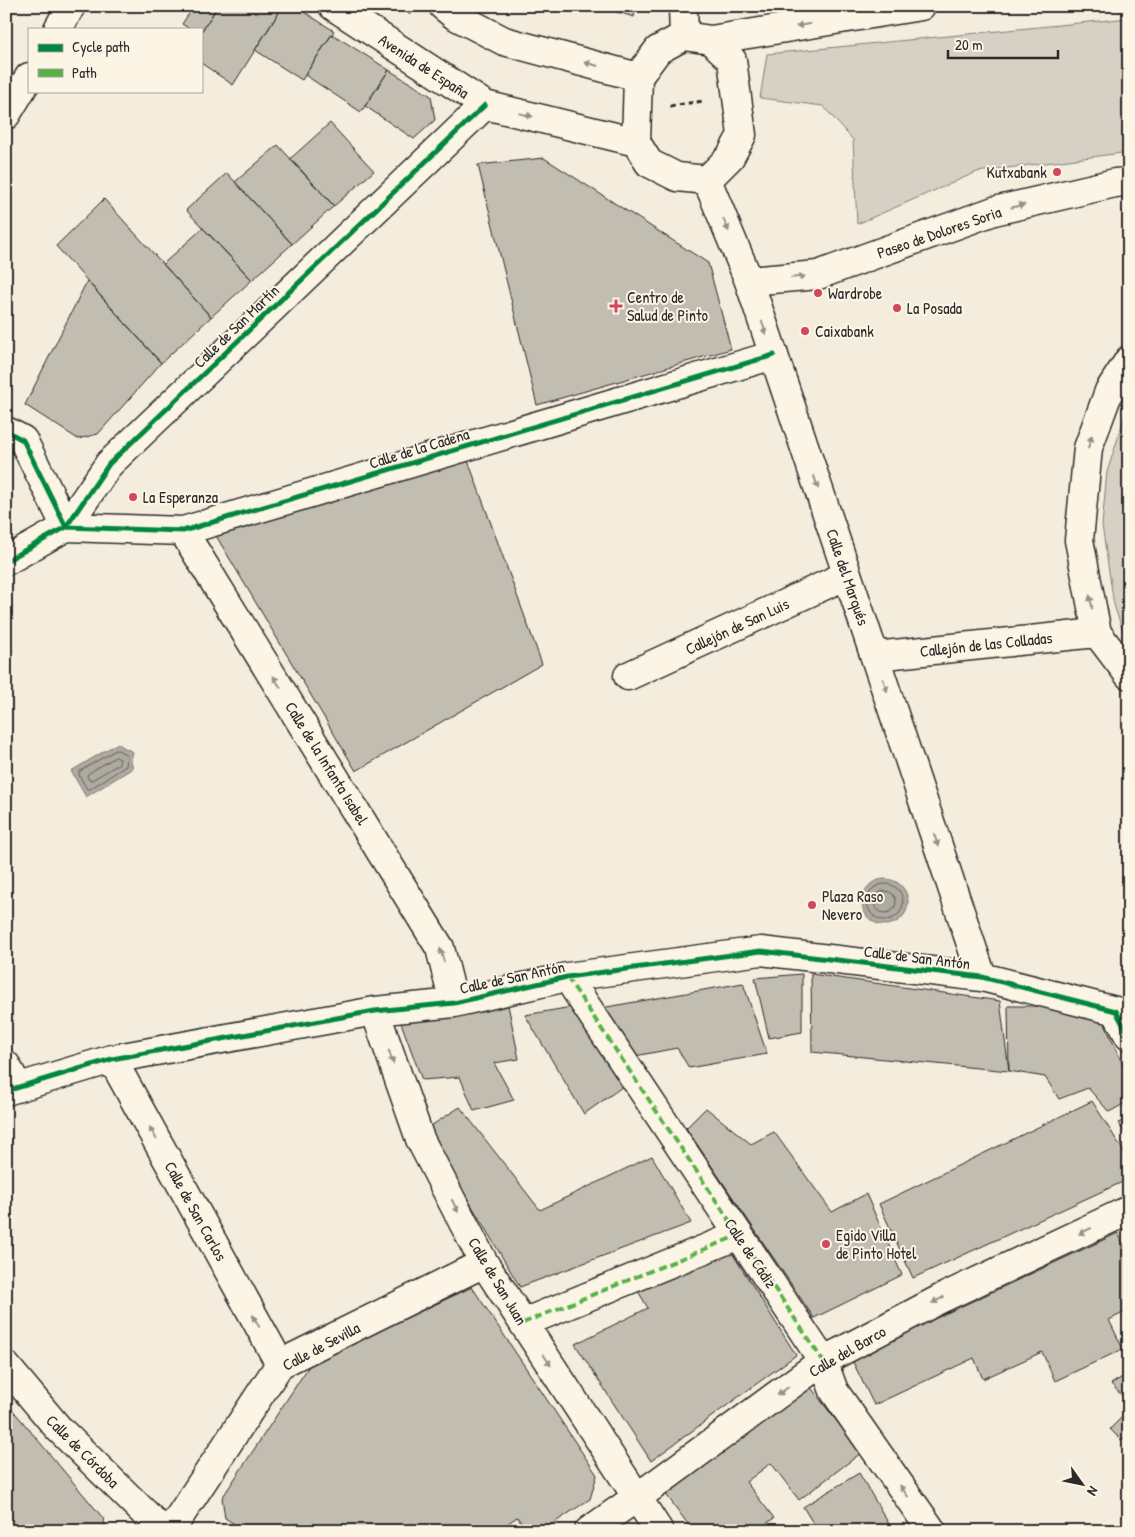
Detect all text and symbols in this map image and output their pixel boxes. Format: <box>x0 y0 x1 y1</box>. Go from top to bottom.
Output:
one-way arrow <box>795 22 811 30</box>
legend <box>28 28 202 92</box>
scale bar <box>948 28 1058 60</box>
street label: Avenida de España <box>375 29 473 103</box>
text: 20 m <box>955 34 982 55</box>
text: Cycle path <box>72 36 130 57</box>
one-way arrow <box>584 60 599 68</box>
text: Path <box>72 62 97 83</box>
one-way arrow <box>519 111 534 119</box>
place label: Kutxabank <box>987 161 1047 183</box>
marker: Kutxabank <box>1051 166 1063 178</box>
street label: Paseo de Dolores Soria <box>874 200 1004 264</box>
one-way arrow <box>1011 202 1026 210</box>
one-way arrow <box>722 218 730 232</box>
one-way arrow <box>790 273 806 281</box>
street label: Calle de San Martín <box>188 280 284 372</box>
place label: Wardrobe <box>828 282 883 304</box>
place label: Centro de Salud de Pinto <box>627 286 708 326</box>
marker: Wardrobe <box>812 287 824 299</box>
place label: La Posada <box>907 297 962 319</box>
marker: Centro de Salud de Pinto <box>609 299 623 313</box>
marker: La Posada <box>891 302 903 314</box>
one-way arrow <box>761 320 769 335</box>
place label: Caixabank <box>815 320 874 342</box>
marker: Caixabank <box>799 325 811 337</box>
street label: Calle de la Cadena <box>366 422 472 474</box>
one-way arrow <box>1087 434 1094 449</box>
one-way arrow <box>813 474 820 489</box>
place label: La Esperanza <box>143 486 218 508</box>
marker: La Esperanza <box>127 491 139 503</box>
street label: Calle del Marqués <box>821 526 875 628</box>
street label: Callejón de San Luis <box>681 592 793 660</box>
one-way arrow <box>1087 594 1095 610</box>
street label: Callejón de las Colladas <box>919 626 1053 662</box>
one-way arrow <box>272 675 281 689</box>
one-way arrow <box>881 678 889 693</box>
street label: Calle de la Infanta Isabel <box>280 697 374 829</box>
one-way arrow <box>933 832 940 847</box>
place label: Plaza Raso Nevero <box>822 885 884 925</box>
marker: Plaza Raso Nevero <box>806 899 818 911</box>
street label: Calle de San Antón <box>863 940 971 974</box>
one-way arrow <box>438 948 446 963</box>
street label: Calle de San Antón <box>457 955 567 999</box>
one-way arrow <box>388 1049 395 1064</box>
one-way arrow <box>149 1126 157 1141</box>
street label: Calle de San Carlos <box>160 1157 232 1265</box>
one-way arrow <box>451 1199 459 1213</box>
street label: Calle de Cádiz <box>720 1214 783 1292</box>
place label: Egido Villa de Pinto Hotel <box>836 1224 917 1264</box>
one-way arrow <box>1078 1227 1092 1235</box>
street label: Calle de San Juan <box>463 1233 533 1329</box>
marker: Egido Villa de Pinto Hotel <box>820 1238 832 1250</box>
one-way arrow <box>930 1296 945 1304</box>
one-way arrow <box>252 1315 261 1328</box>
street label: Calle de Sevilla <box>278 1316 364 1376</box>
street label: Calle del Barco <box>804 1320 890 1382</box>
one-way arrow <box>543 1353 552 1367</box>
one-way arrow <box>776 1386 790 1396</box>
street label: Calle de Córdoba <box>42 1410 124 1492</box>
north arrow <box>1058 1460 1108 1510</box>
text: N <box>1083 1483 1103 1500</box>
one-way arrow <box>899 1484 909 1498</box>

